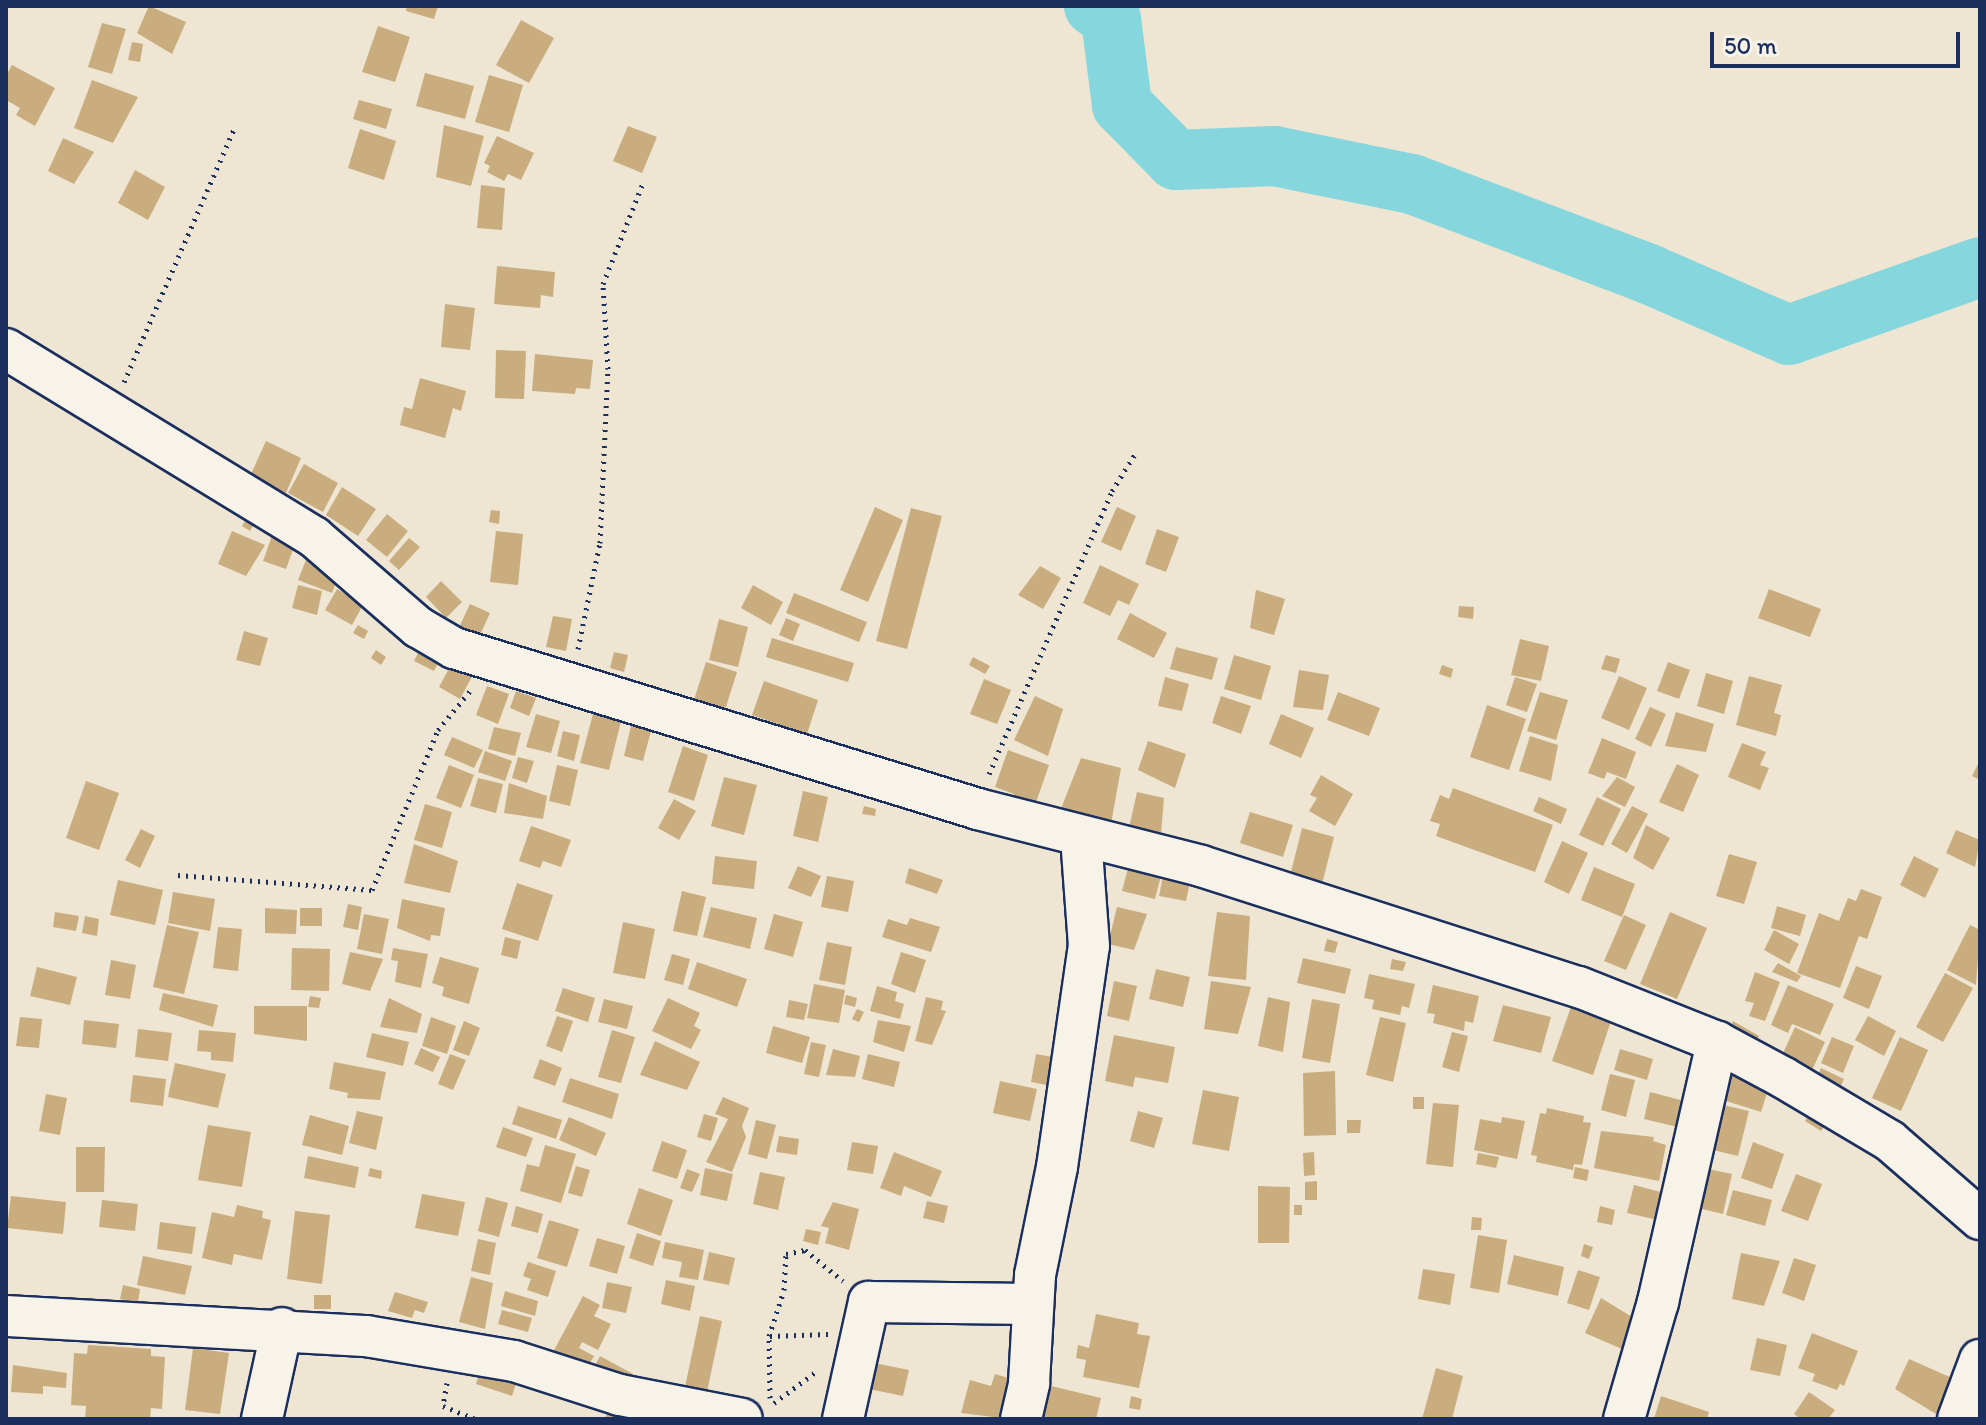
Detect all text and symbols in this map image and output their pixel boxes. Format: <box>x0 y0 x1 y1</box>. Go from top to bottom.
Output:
scale bar <box>1714 16 1964 66</box>
text: 50 m <box>1724 31 1777 60</box>

